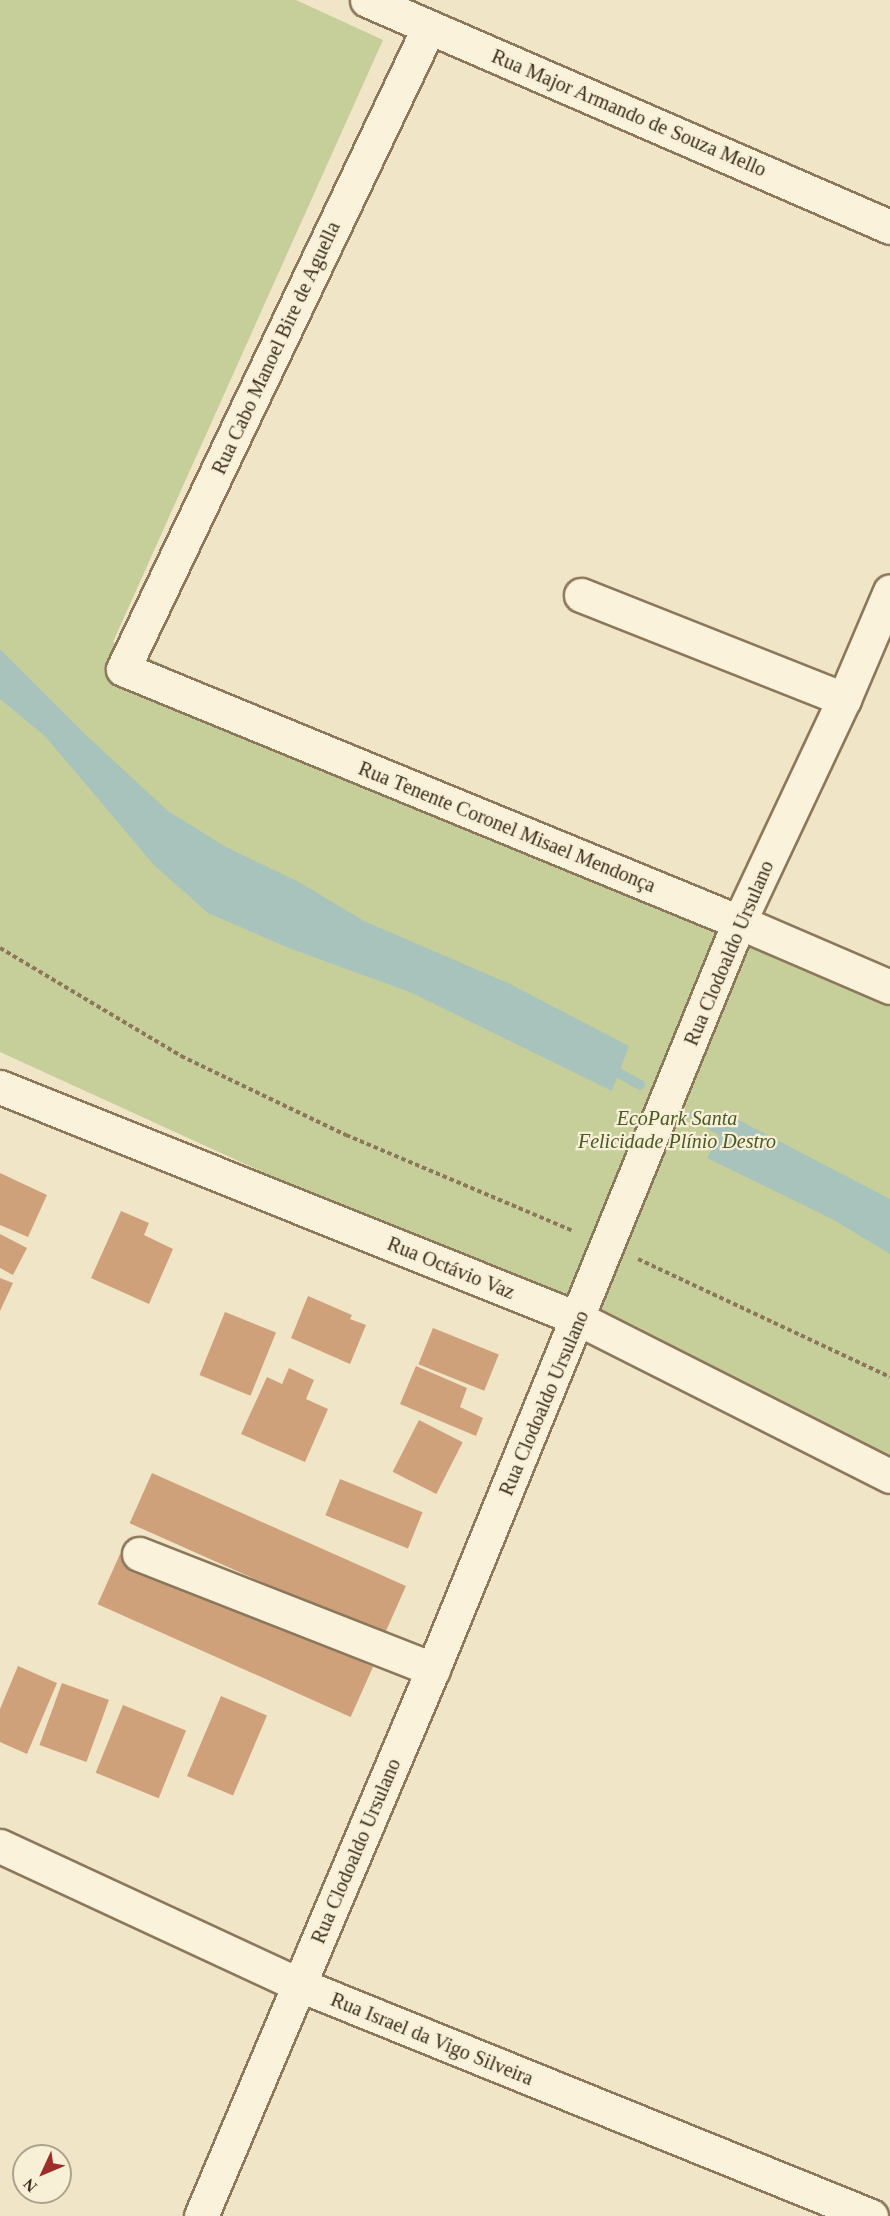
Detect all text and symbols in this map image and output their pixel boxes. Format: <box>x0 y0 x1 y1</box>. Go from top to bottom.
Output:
street label: Rua Major Armando de Souza Mello <box>488 44 770 182</box>
street label: Rua Cabo Manoel Bire de Aguella <box>207 217 345 479</box>
street label: Rua Tenente Coronel Misael Mendonça <box>355 756 659 898</box>
street label: Rua Clodoaldo Ursulano <box>679 857 779 1049</box>
park label: EcoPark Santa Felicidade Plínio Destro <box>578 1106 776 1153</box>
street label: Rua Octávio Vaz <box>384 1231 518 1305</box>
street label: Rua Clodoaldo Ursulano <box>494 1307 594 1499</box>
street label: Rua Clodoaldo Ursulano <box>306 1755 406 1947</box>
street label: Rua Israel da Vigo Silveira <box>327 1987 537 2091</box>
north arrow <box>12 2144 72 2204</box>
text: N <box>20 2175 40 2196</box>

